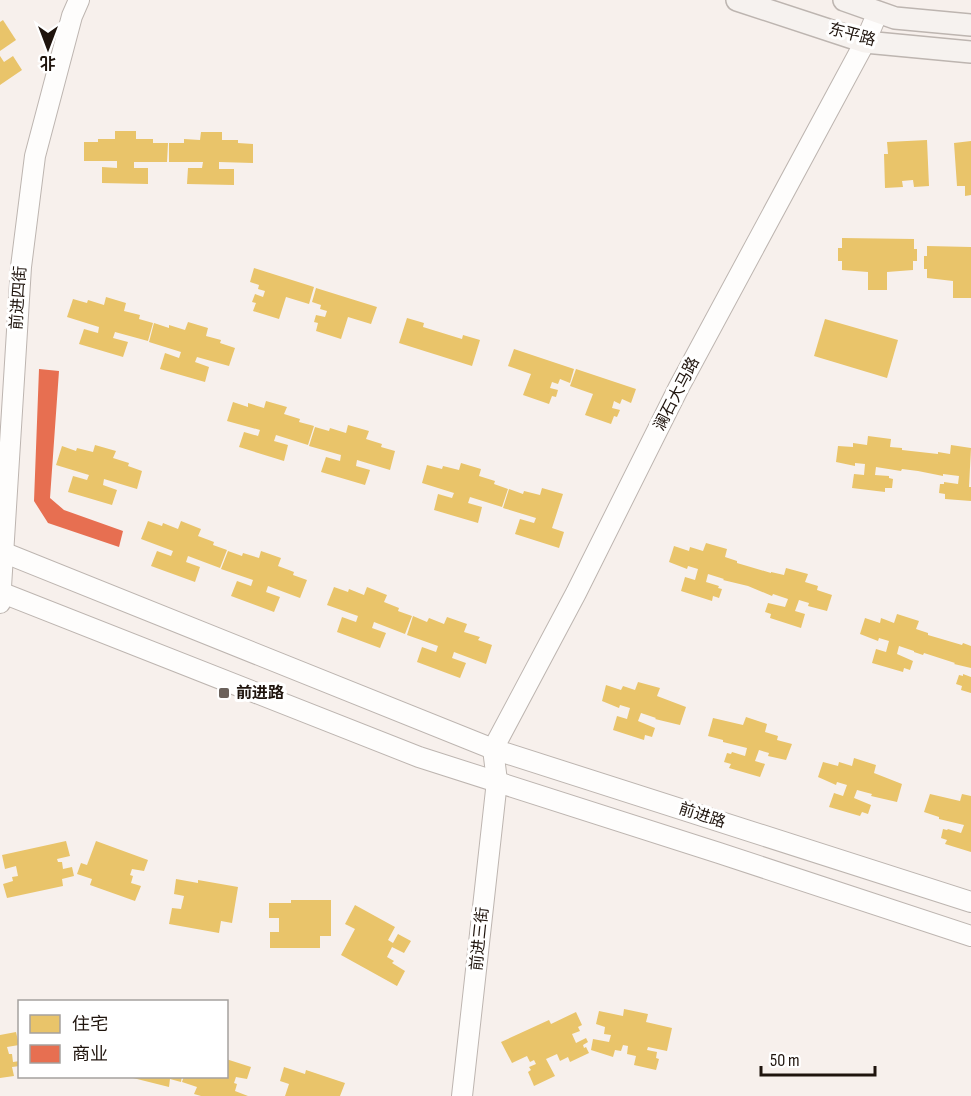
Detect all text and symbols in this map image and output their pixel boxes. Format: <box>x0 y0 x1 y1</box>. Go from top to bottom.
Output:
north arrow <box>18 18 78 78</box>
street label: 东平路 <box>826 20 878 50</box>
text: 北 <box>40 52 56 71</box>
street label: 前进四街 <box>7 265 31 331</box>
street label: 澜石大马路 <box>650 354 704 434</box>
place label: 前进路 <box>236 684 284 703</box>
marker: 前进路 <box>217 686 231 700</box>
street label: 前进路 <box>676 800 728 832</box>
street label: 前进三街 <box>467 906 493 972</box>
legend <box>18 1000 228 1078</box>
text: 住宅 <box>72 1014 108 1035</box>
scale bar <box>761 1039 875 1077</box>
text: 商业 <box>72 1044 108 1065</box>
text: 50 m <box>770 1050 800 1071</box>

